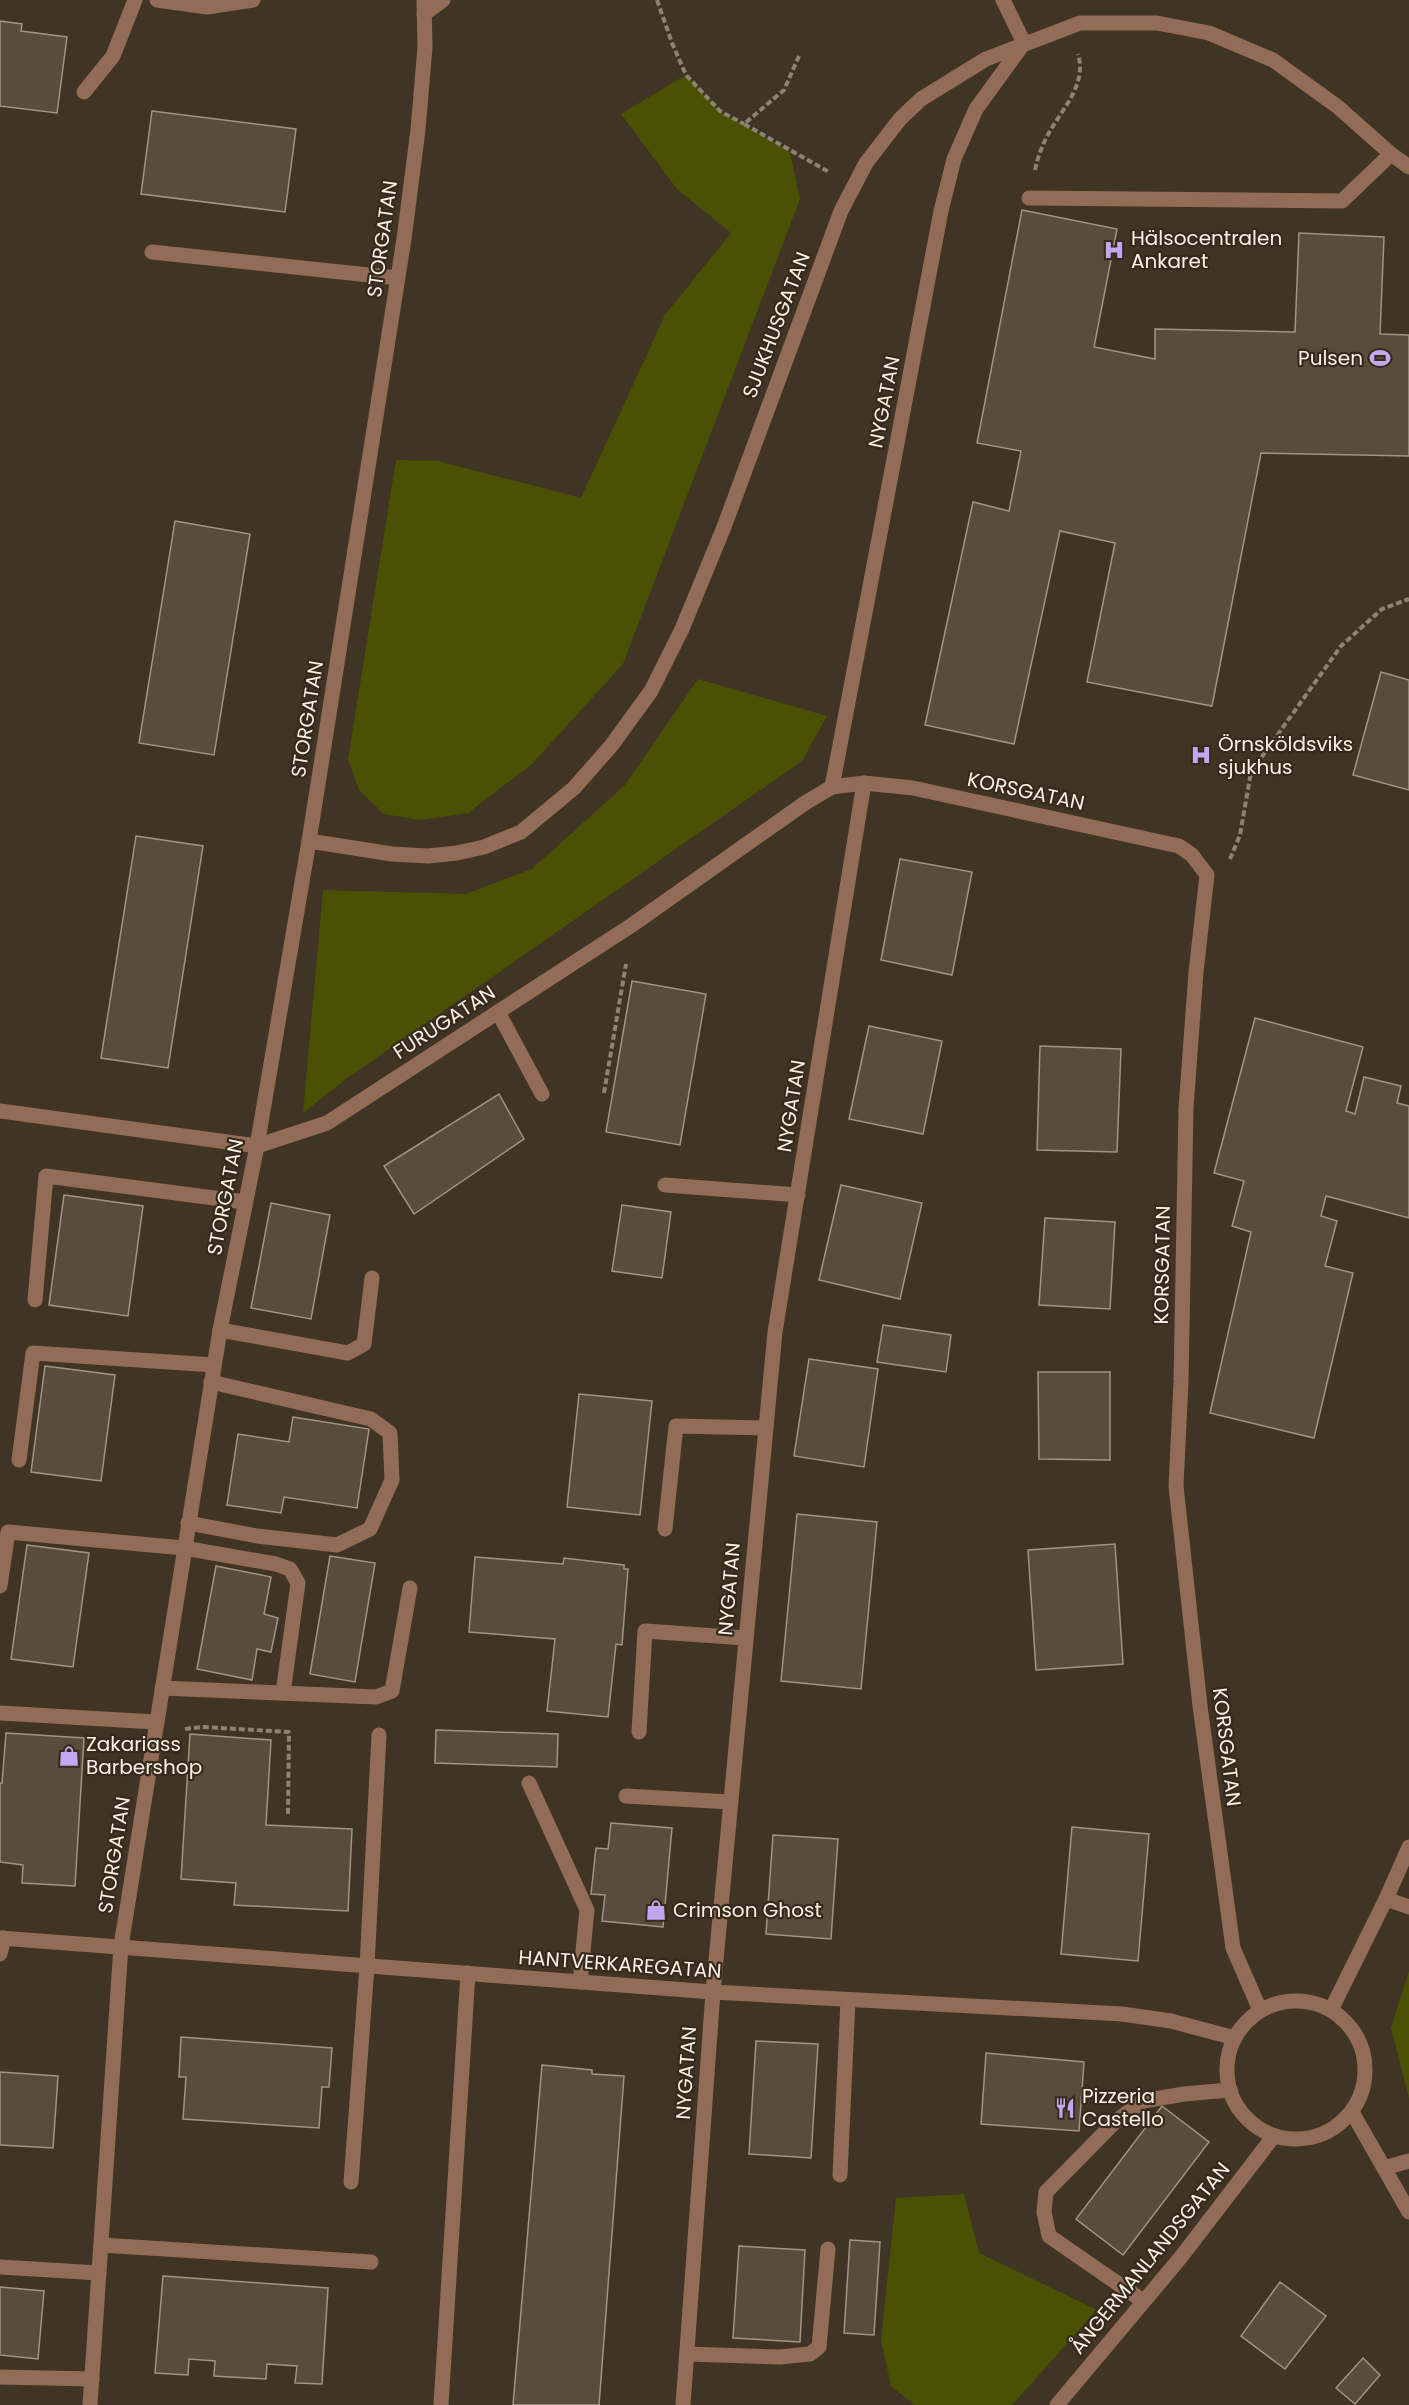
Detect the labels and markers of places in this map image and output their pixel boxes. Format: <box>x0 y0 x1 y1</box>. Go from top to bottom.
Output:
place label: Hälsocentralen Ankaret <box>1131 224 1282 275</box>
hospital icon: Hälsocentralen Ankaret <box>1102 238 1126 262</box>
place label: Pulsen <box>1298 344 1363 372</box>
sports icon: Pulsen <box>1368 346 1392 370</box>
place label: Örnsköldsviks sjukhus <box>1218 730 1353 781</box>
hospital icon: Örnsköldsviks sjukhus <box>1189 743 1213 767</box>
place label: Zakariass Barbershop <box>86 1730 202 1781</box>
shop icon: Zakariass Barbershop <box>57 1744 81 1768</box>
place label: Crimson Ghost <box>673 1896 822 1924</box>
shop icon: Crimson Ghost <box>644 1898 668 1922</box>
place label: Pizzeria Castello <box>1082 2082 1164 2133</box>
restaurant icon: Pizzeria Castello <box>1053 2096 1077 2120</box>

